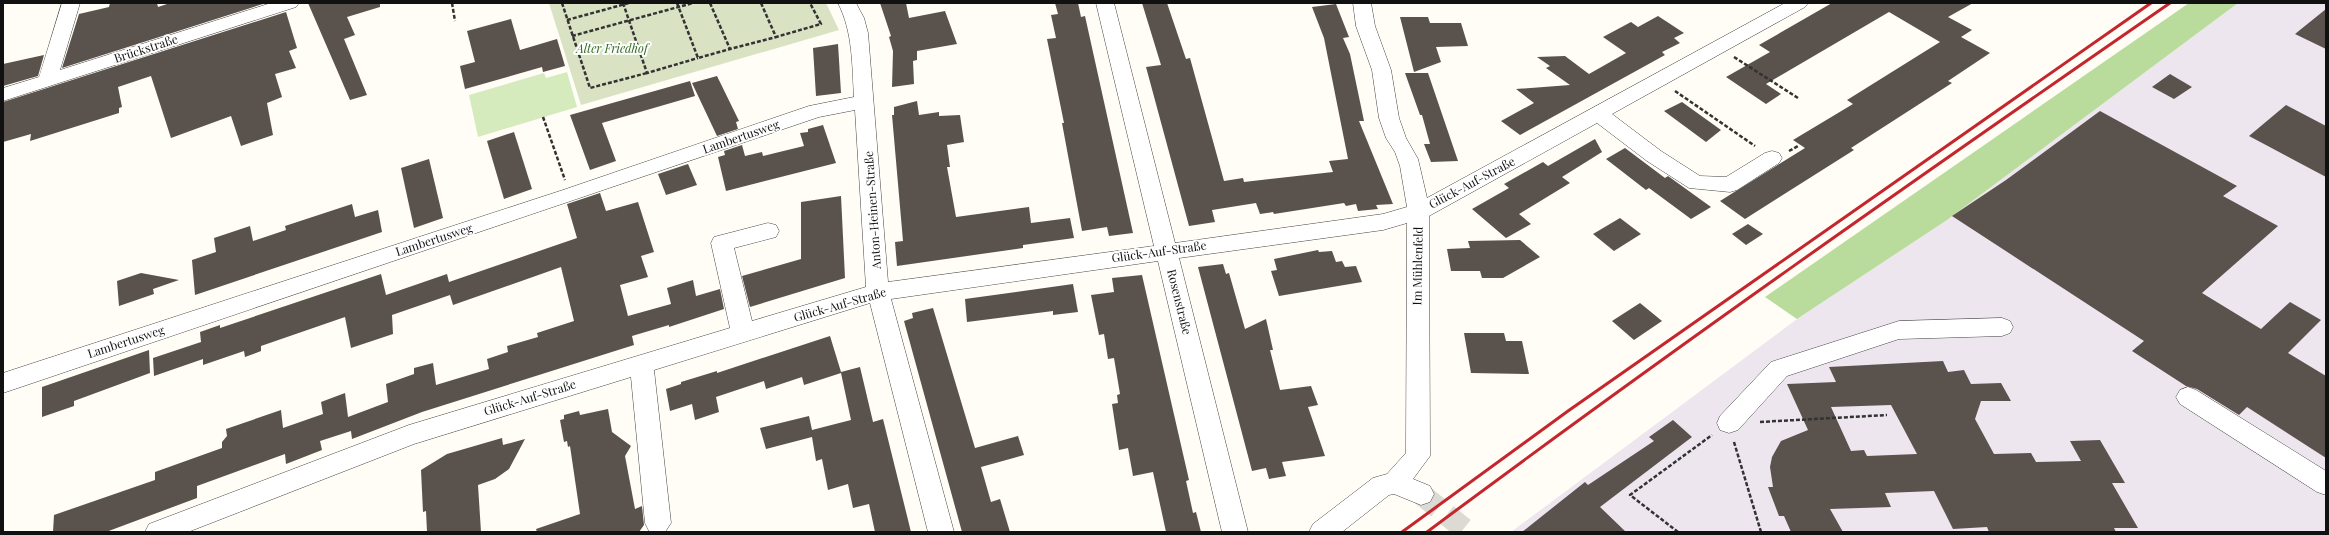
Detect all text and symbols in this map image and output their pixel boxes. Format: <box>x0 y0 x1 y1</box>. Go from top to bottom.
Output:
street label: Brückstraße <box>112 30 180 66</box>
park label: Alter Friedhof <box>574 40 650 56</box>
street label: Lambertusweg <box>700 115 782 157</box>
street label: Anton-Heinen-Straße <box>860 150 884 271</box>
street label: Glück-Auf-Straße <box>1426 153 1518 212</box>
street label: Lambertusweg <box>393 219 475 259</box>
street label: Im Mühlenfeld <box>1408 226 1426 305</box>
street label: Glück-Auf-Straße <box>1110 236 1207 266</box>
street label: Rosenstraße <box>1164 267 1196 336</box>
street label: Glück-Auf-Straße <box>792 283 888 325</box>
street label: Lambertusweg <box>85 321 167 361</box>
street label: Glück-Auf-Straße <box>482 375 578 419</box>

